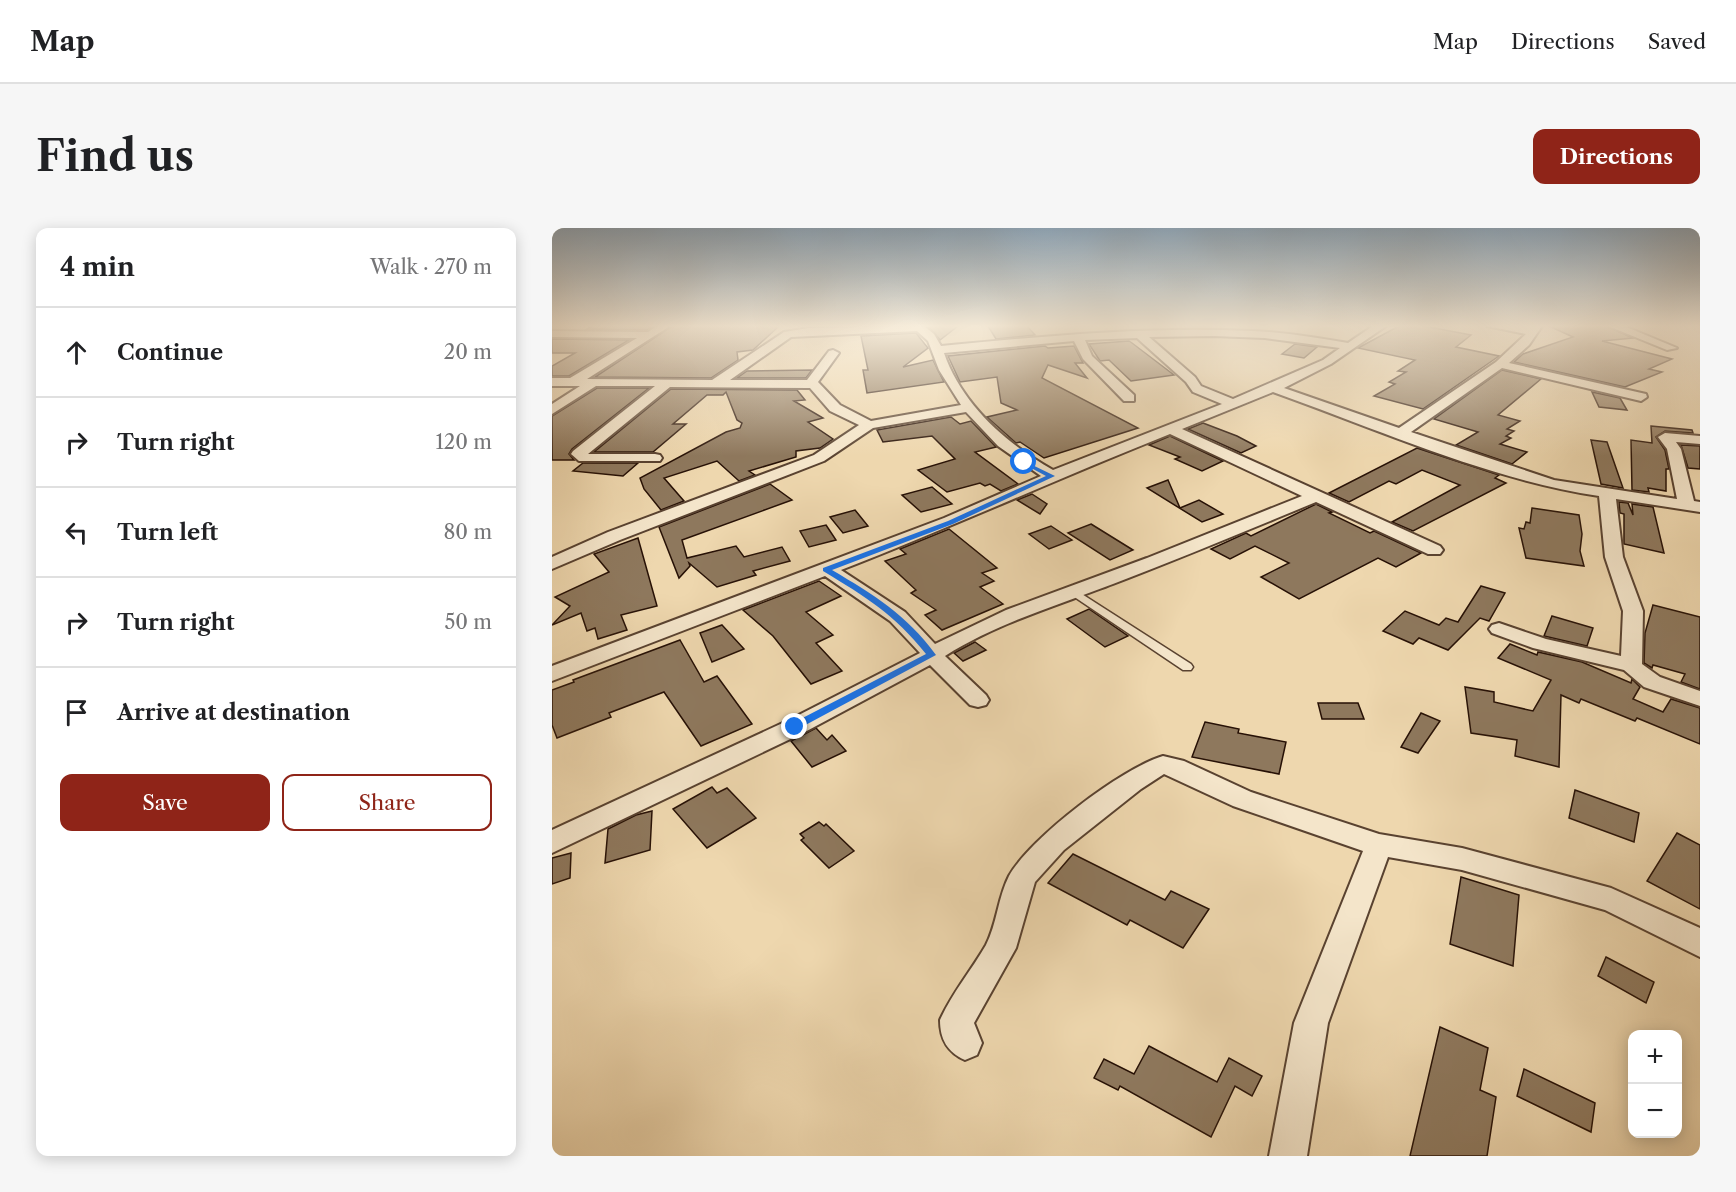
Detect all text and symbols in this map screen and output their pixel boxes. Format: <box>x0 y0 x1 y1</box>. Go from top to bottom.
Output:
text: Map <box>30 24 94 58</box>
text: Map <box>1433 29 1478 54</box>
text: Directions <box>1511 29 1615 54</box>
text: Saved <box>1648 29 1706 54</box>
button: Directions <box>1533 129 1700 184</box>
text: Find us <box>36 130 194 182</box>
text: 4 min <box>60 251 135 283</box>
text: Walk · 270 m <box>370 255 492 279</box>
icon: ahead <box>60 336 93 369</box>
text: Continue <box>117 339 223 366</box>
text: 20 m <box>444 340 492 364</box>
icon: right <box>60 426 93 459</box>
text: Turn right <box>117 429 235 456</box>
text: 120 m <box>435 430 492 454</box>
route start <box>1010 448 1036 474</box>
icon: left <box>60 516 93 549</box>
text: Turn left <box>117 519 218 546</box>
text: 80 m <box>444 520 492 544</box>
icon: right <box>60 606 93 639</box>
text: Turn right <box>117 609 235 636</box>
text: 50 m <box>445 610 492 634</box>
icon: arrive <box>60 696 93 729</box>
text: Arrive at destination <box>117 699 350 726</box>
route end <box>781 713 807 739</box>
button: Save <box>60 774 270 831</box>
button: Share <box>282 774 492 831</box>
map controls <box>1628 1030 1682 1138</box>
button: + <box>1628 1030 1682 1084</box>
button: − <box>1628 1084 1682 1138</box>

